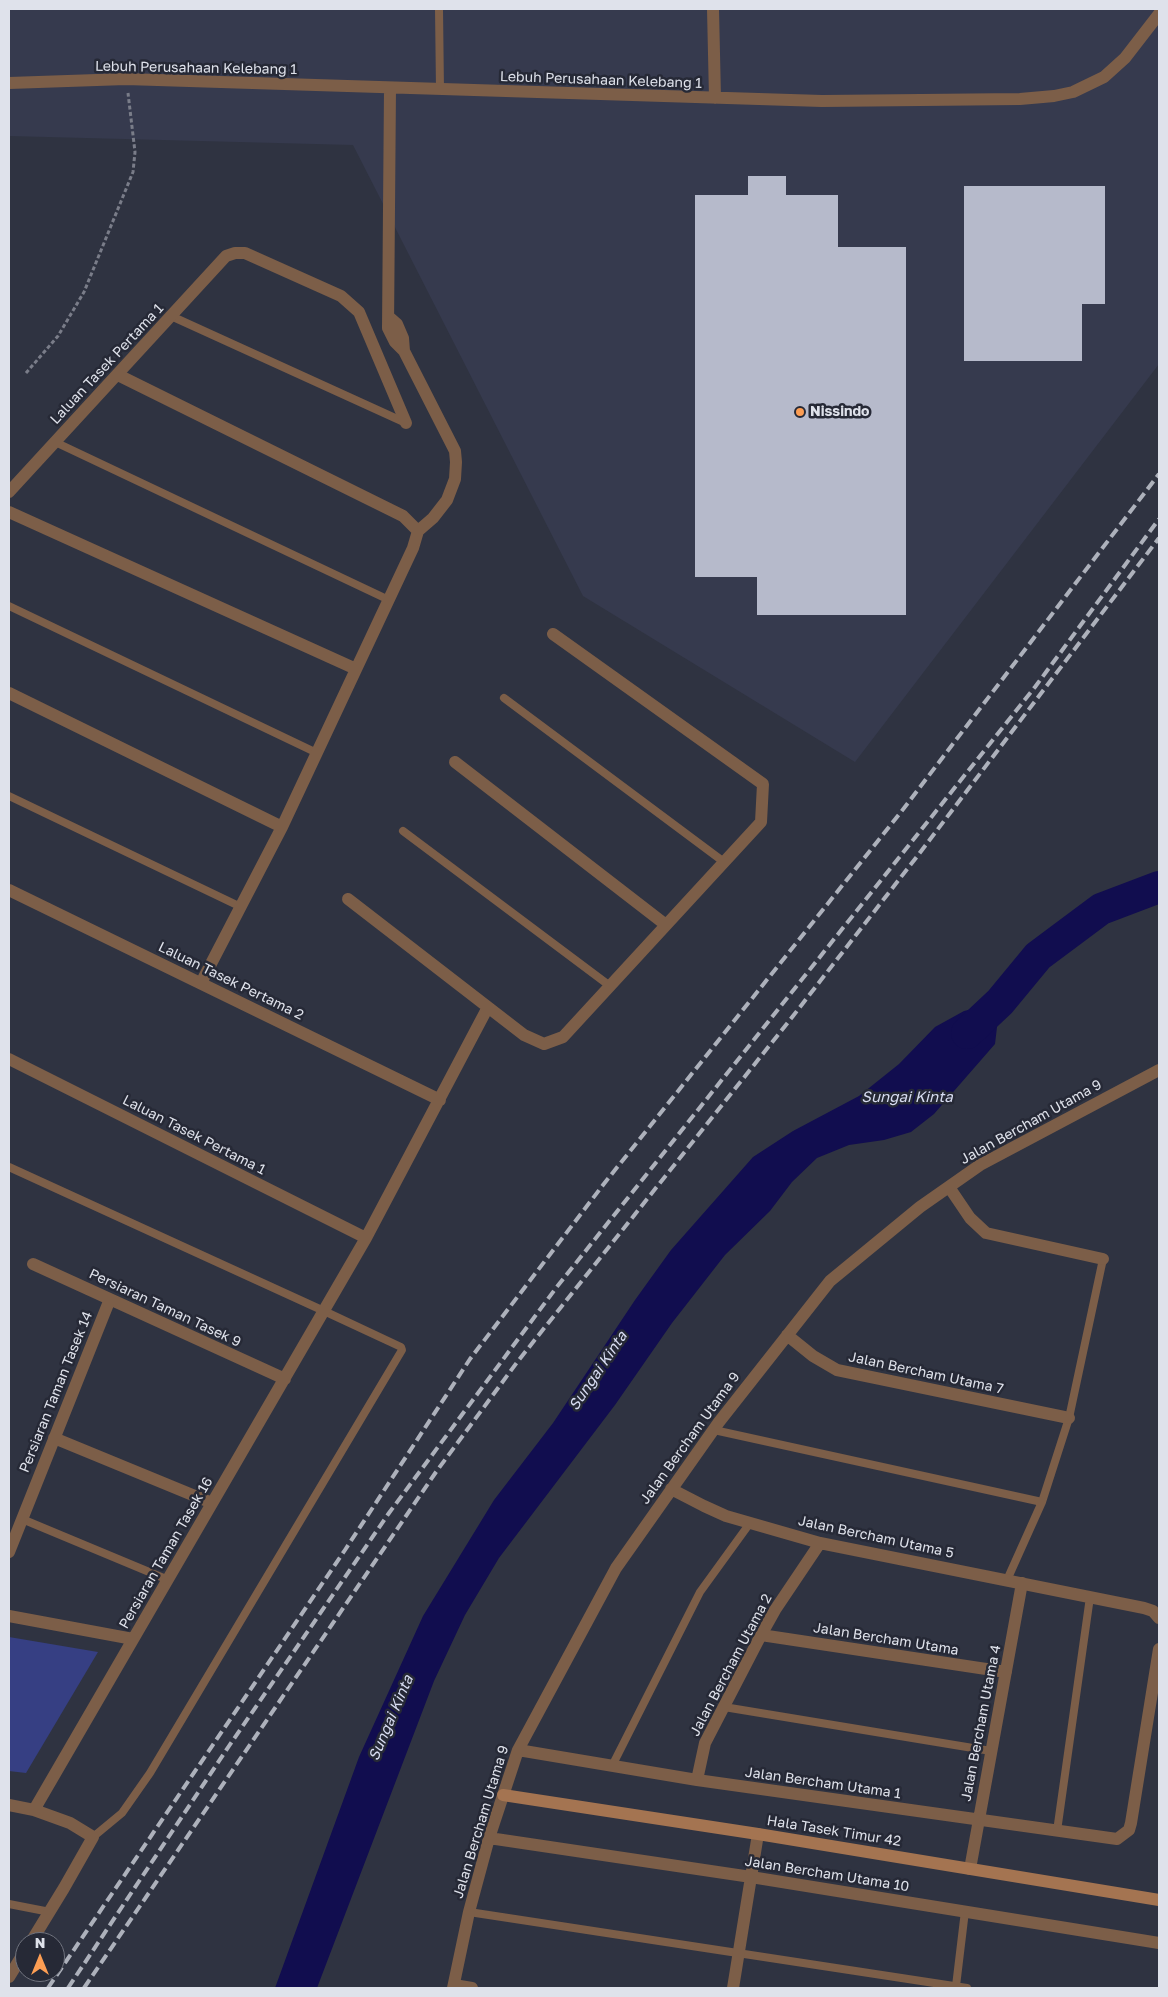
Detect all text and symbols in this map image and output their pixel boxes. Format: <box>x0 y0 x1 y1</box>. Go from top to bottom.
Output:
street label: Lebuh Perusahaan Kelebang 1 <box>95 58 297 78</box>
street label: Lebuh Perusahaan Kelebang 1 <box>500 68 702 92</box>
street label: Laluan Tasek Pertama 1 <box>47 300 167 428</box>
place label: Nissindo <box>810 404 869 420</box>
marker: Nissindo <box>794 406 806 418</box>
street label: Laluan Tasek Pertama 2 <box>156 938 306 1024</box>
street label: Jalan Bercham Utama 9 <box>957 1076 1105 1168</box>
water label: Sungai Kinta <box>861 1088 953 1106</box>
street label: Laluan Tasek Pertama 1 <box>120 1092 268 1178</box>
street label: Persiaran Taman Tasek 9 <box>86 1265 244 1351</box>
street label: Persiaran Taman Tasek 14 <box>16 1309 96 1475</box>
water label: Sungai Kinta <box>565 1328 631 1414</box>
street label: Jalan Bercham Utama 7 <box>847 1348 1005 1398</box>
street label: Jalan Bercham Utama 9 <box>636 1369 744 1507</box>
street label: Persiaran Taman Tasek 16 <box>116 1474 216 1632</box>
street label: Jalan Bercham Utama 5 <box>797 1512 955 1562</box>
street label: Jalan Bercham Utama 2 <box>686 1591 776 1739</box>
street label: Jalan Bercham Utama <box>812 1619 960 1659</box>
street label: Jalan Bercham Utama 4 <box>958 1643 1004 1803</box>
water label: Sungai Kinta <box>365 1672 417 1764</box>
street label: Jalan Bercham Utama 9 <box>450 1743 512 1901</box>
street label: Jalan Bercham Utama 1 <box>744 1764 902 1802</box>
street label: Hala Tasek Timur 42 <box>766 1812 902 1850</box>
street label: Jalan Bercham Utama 10 <box>744 1853 910 1895</box>
north arrow <box>15 1932 65 1982</box>
text: N <box>35 1934 45 1951</box>

